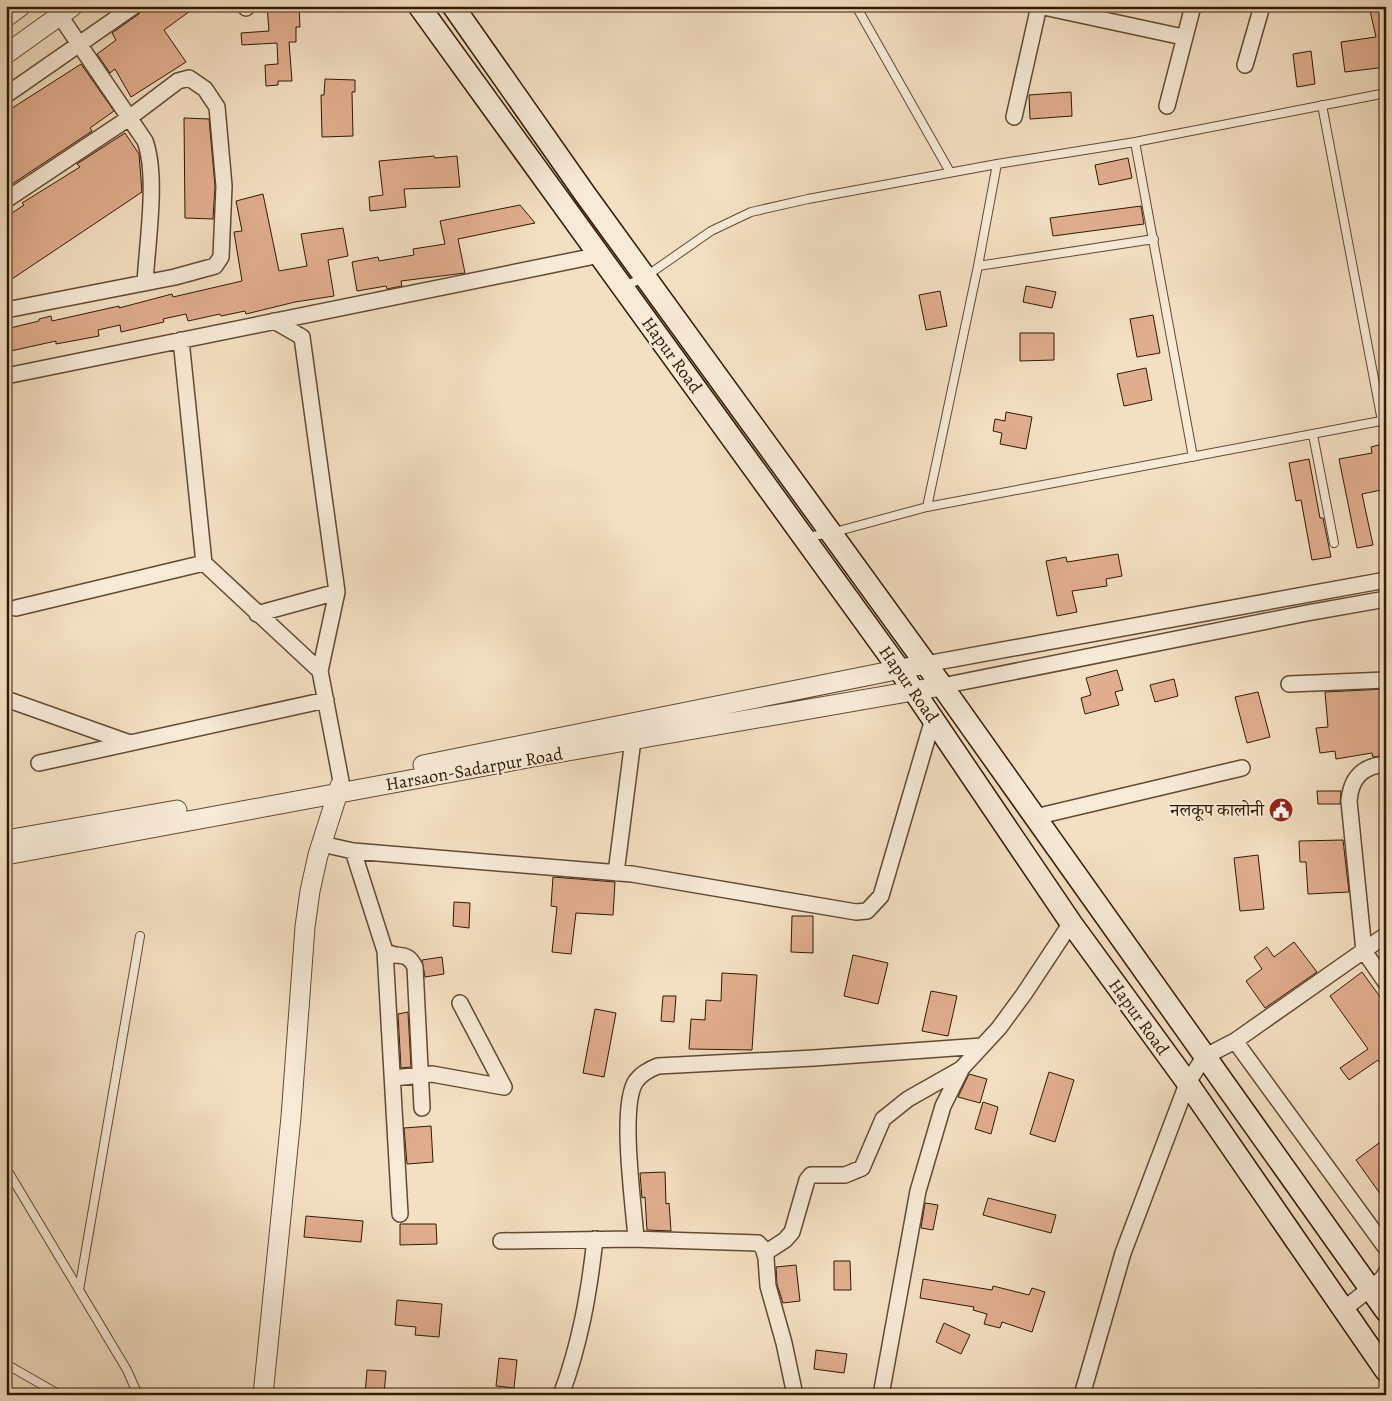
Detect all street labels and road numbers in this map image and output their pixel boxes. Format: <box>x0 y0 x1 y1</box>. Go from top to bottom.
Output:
street label: Hapur Road <box>636 312 708 398</box>
street label: Hapur Road <box>874 641 944 728</box>
street label: Harsaon-Sadarpur Road <box>384 742 565 796</box>
street label: Hapur Road <box>1103 974 1175 1060</box>

